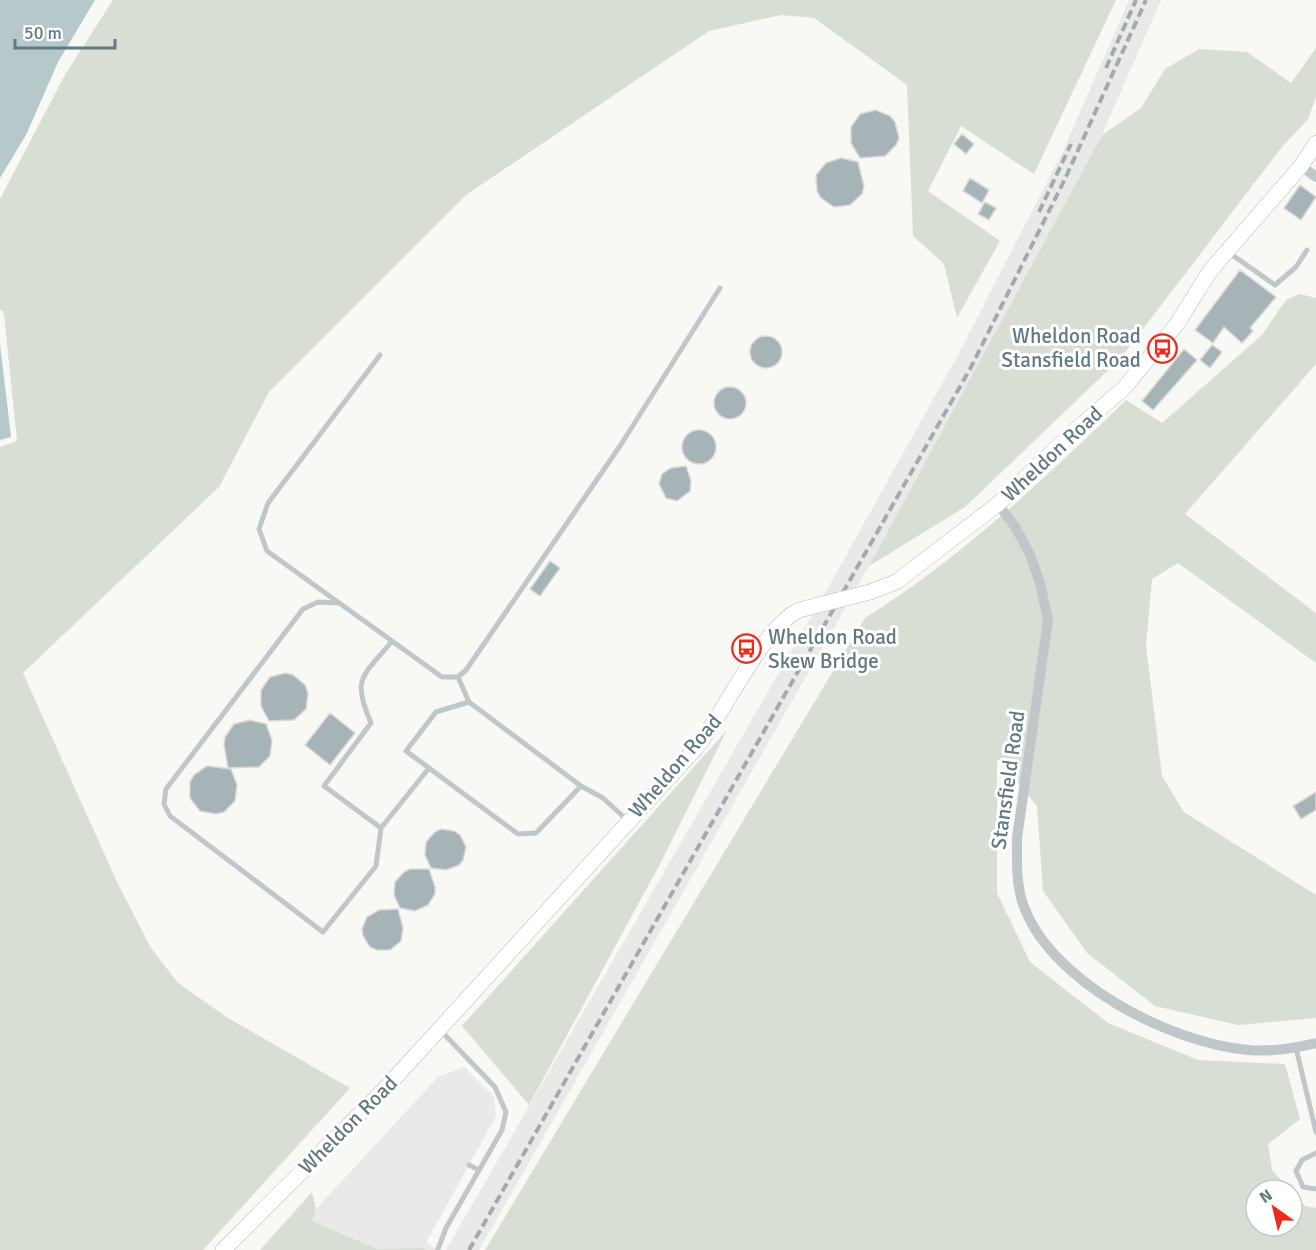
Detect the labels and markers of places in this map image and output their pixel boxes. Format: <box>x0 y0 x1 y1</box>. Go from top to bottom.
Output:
place label: Wheldon Road Stansfield Road <box>1001 323 1141 373</box>
bus stop icon: Wheldon Road Stansfield Road <box>1146 332 1178 364</box>
place label: Wheldon Road Skew Bridge <box>768 624 897 674</box>
bus stop icon: Wheldon Road Skew Bridge <box>731 633 763 665</box>

